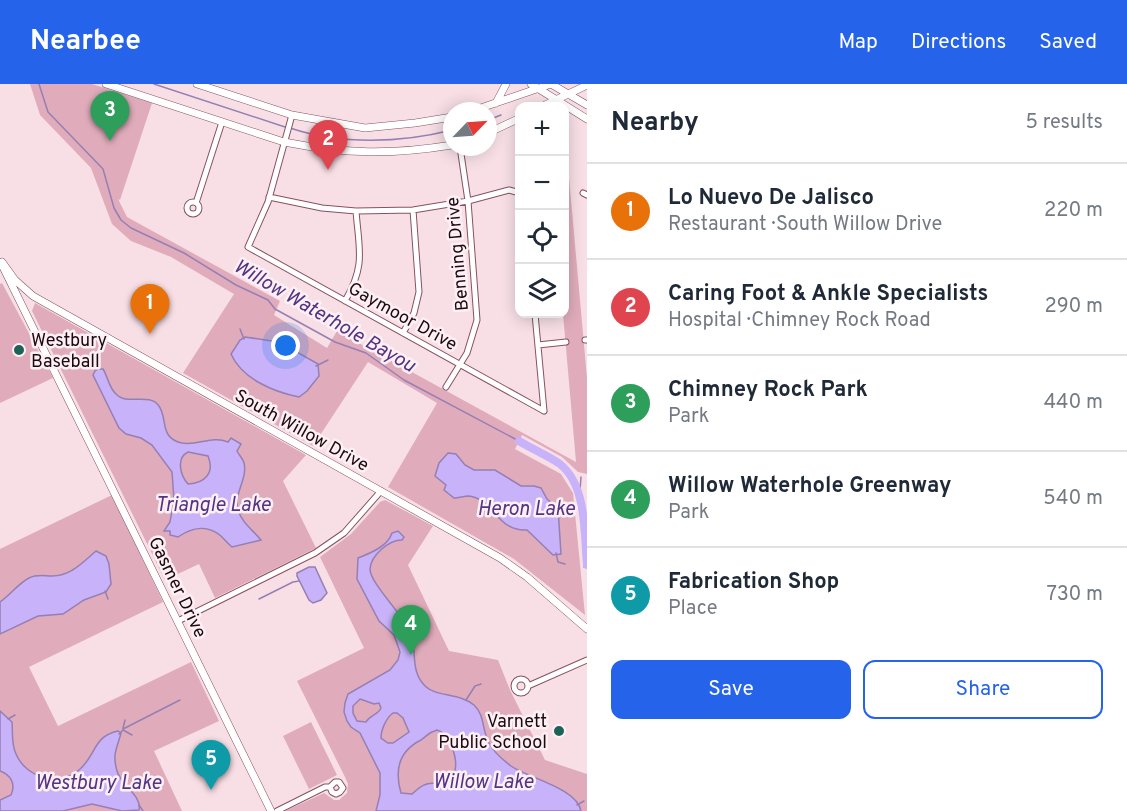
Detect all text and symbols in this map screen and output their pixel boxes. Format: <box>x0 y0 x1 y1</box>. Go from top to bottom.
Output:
text: Nearbee <box>30 24 141 60</box>
text: Map <box>838 29 878 56</box>
text: Directions <box>911 29 1006 56</box>
text: Saved <box>1039 29 1097 56</box>
pin: 3 <box>90 92 130 141</box>
north arrow <box>443 102 497 156</box>
map controls <box>515 102 569 318</box>
button: + <box>515 102 569 156</box>
text: Nearby <box>611 107 699 140</box>
text: 5 results <box>1026 110 1103 136</box>
pin: 2 <box>308 120 348 170</box>
button: − <box>515 156 569 210</box>
text: Lo Nuevo De Jalisco <box>668 185 874 212</box>
street label: Benning Drive <box>442 196 475 312</box>
text: 1 <box>627 198 635 224</box>
text: 220 m <box>1044 198 1103 224</box>
button: locate <box>515 210 569 264</box>
text: Restaurant · South Willow Drive <box>668 212 942 238</box>
water label: Willow Waterhole Bayou <box>228 254 421 380</box>
button: layers <box>515 264 569 318</box>
street label: Gaymoor Drive <box>344 278 461 357</box>
text: Caring Foot & Ankle Specialists <box>668 281 988 308</box>
pin: 1 <box>130 284 170 334</box>
text: 2 <box>624 294 637 320</box>
text: 290 m <box>1045 294 1103 320</box>
text: Hospital · Chimney Rock Road <box>668 308 931 334</box>
place label: Westbury Baseball <box>31 330 107 374</box>
your location <box>271 331 300 360</box>
marker: Westbury Baseball <box>12 343 26 357</box>
text: Chimney Rock Park <box>668 377 868 404</box>
street label: South Willow Drive <box>230 385 372 478</box>
text: 3 <box>625 390 637 416</box>
text: 440 m <box>1044 390 1103 416</box>
text: Park <box>668 404 709 430</box>
text: Willow Waterhole Greenway <box>668 473 952 500</box>
text: 4 <box>624 486 637 512</box>
text: 540 m <box>1043 486 1103 512</box>
water label: Triangle Lake <box>155 493 271 519</box>
water label: Heron Lake <box>477 497 575 523</box>
text: Park <box>668 500 709 526</box>
street label: Gasmer Drive <box>142 533 211 642</box>
text: Fabrication Shop <box>668 569 839 596</box>
text: 5 <box>624 582 637 608</box>
text: 730 m <box>1047 582 1103 608</box>
text: Place <box>668 596 718 622</box>
pin: 4 <box>392 606 430 655</box>
button: Save <box>611 660 851 719</box>
button: Share <box>863 660 1103 719</box>
place label: Varnett Public School <box>438 711 547 755</box>
marker: Varnett Public School <box>552 724 566 738</box>
pin: 5 <box>192 740 230 790</box>
water label: Willow Lake <box>433 770 534 796</box>
water label: Westbury Lake <box>35 771 162 797</box>

